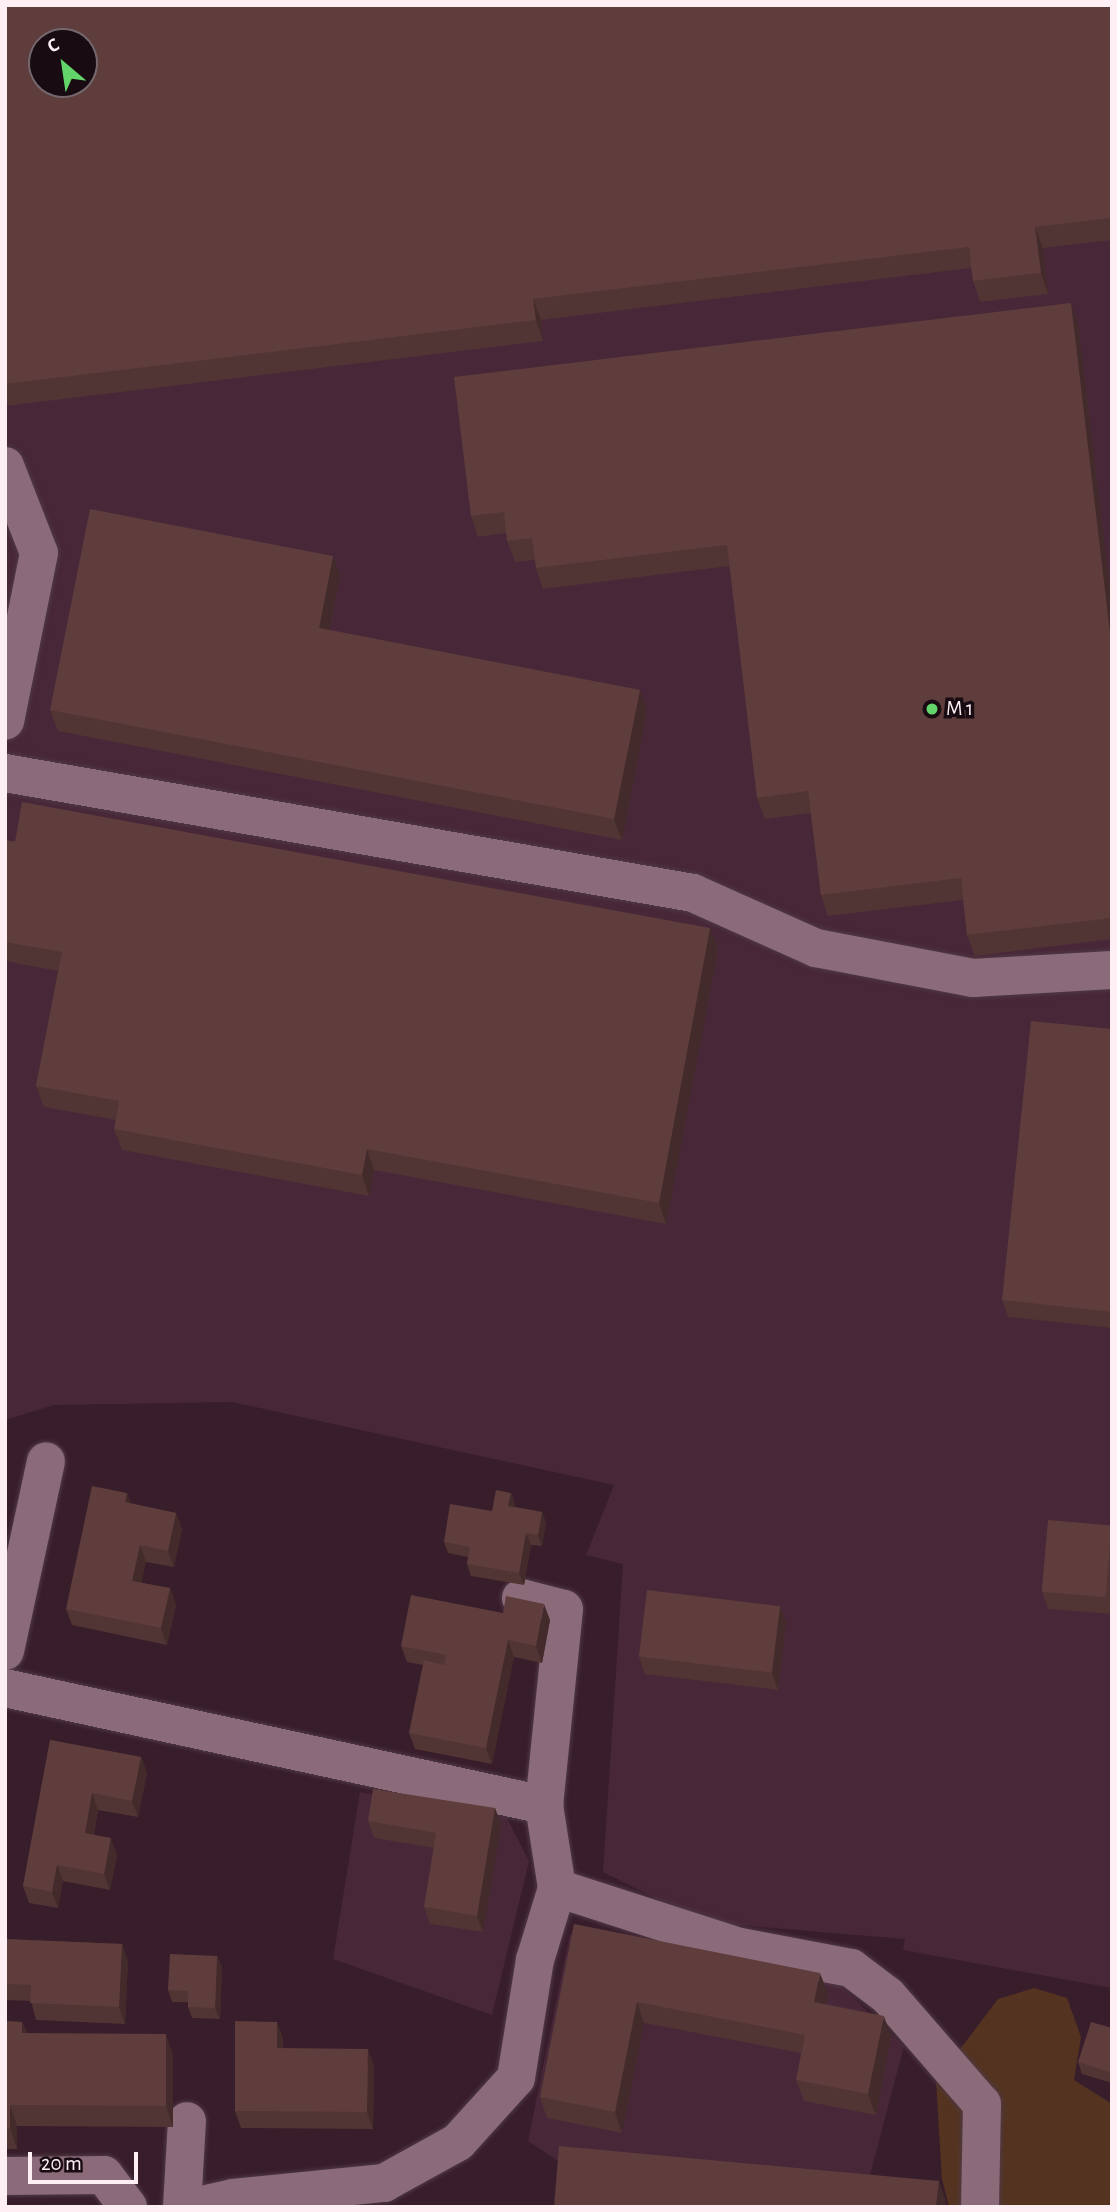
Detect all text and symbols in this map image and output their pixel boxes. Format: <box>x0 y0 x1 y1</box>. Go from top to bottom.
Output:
north arrow <box>28 28 98 98</box>
text: С <box>44 35 63 57</box>
place label: M 1 <box>946 696 973 722</box>
marker: M 1 <box>924 701 940 717</box>
scale bar <box>32 2138 142 2182</box>
text: 20 m <box>41 2153 82 2174</box>

